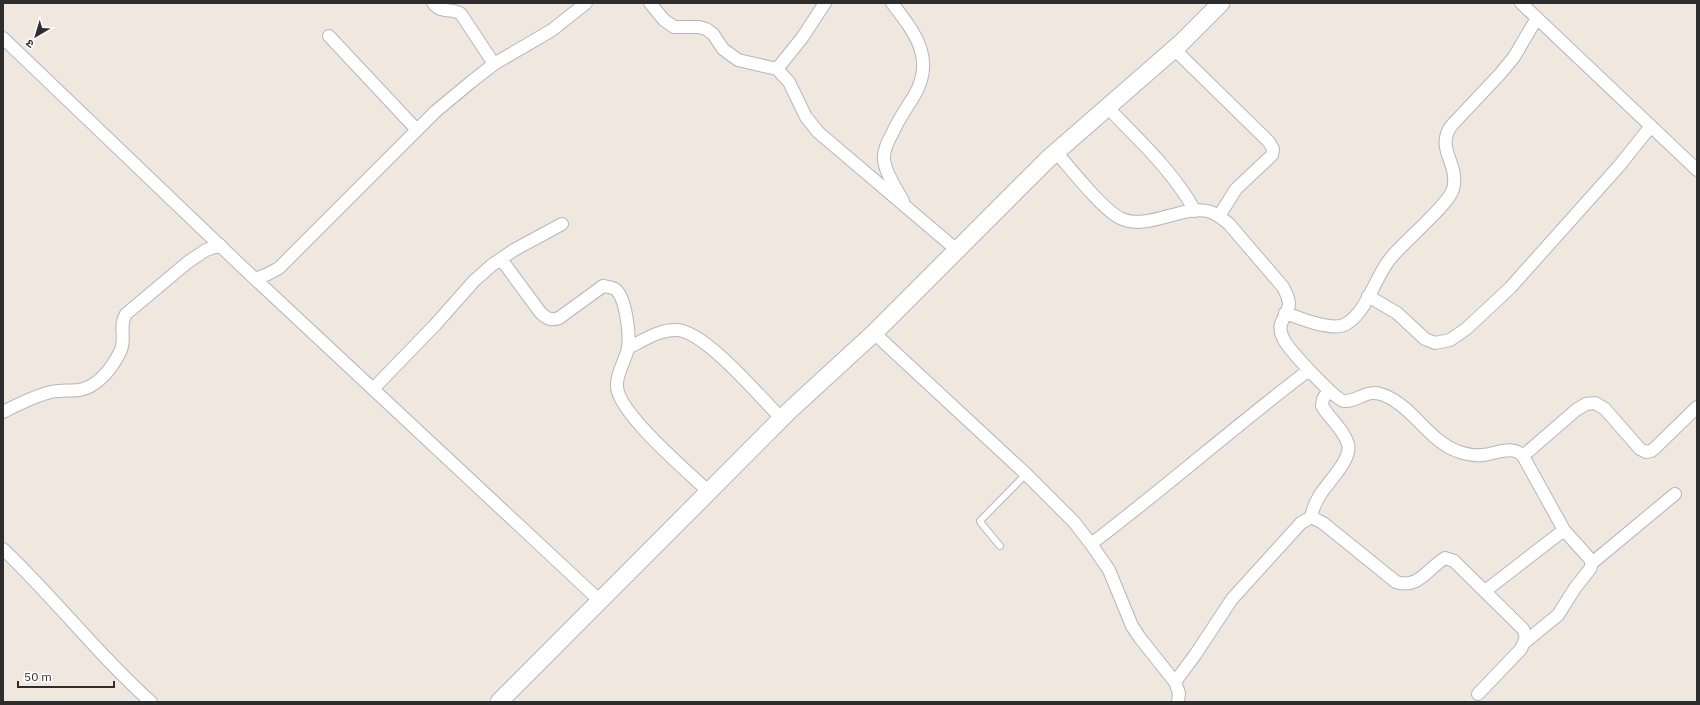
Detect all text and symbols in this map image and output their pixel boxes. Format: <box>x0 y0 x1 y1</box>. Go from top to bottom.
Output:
north arrow <box>16 16 56 56</box>
text: उ <box>23 36 37 51</box>
scale bar <box>18 663 114 689</box>
text: 50 m <box>24 669 52 684</box>

